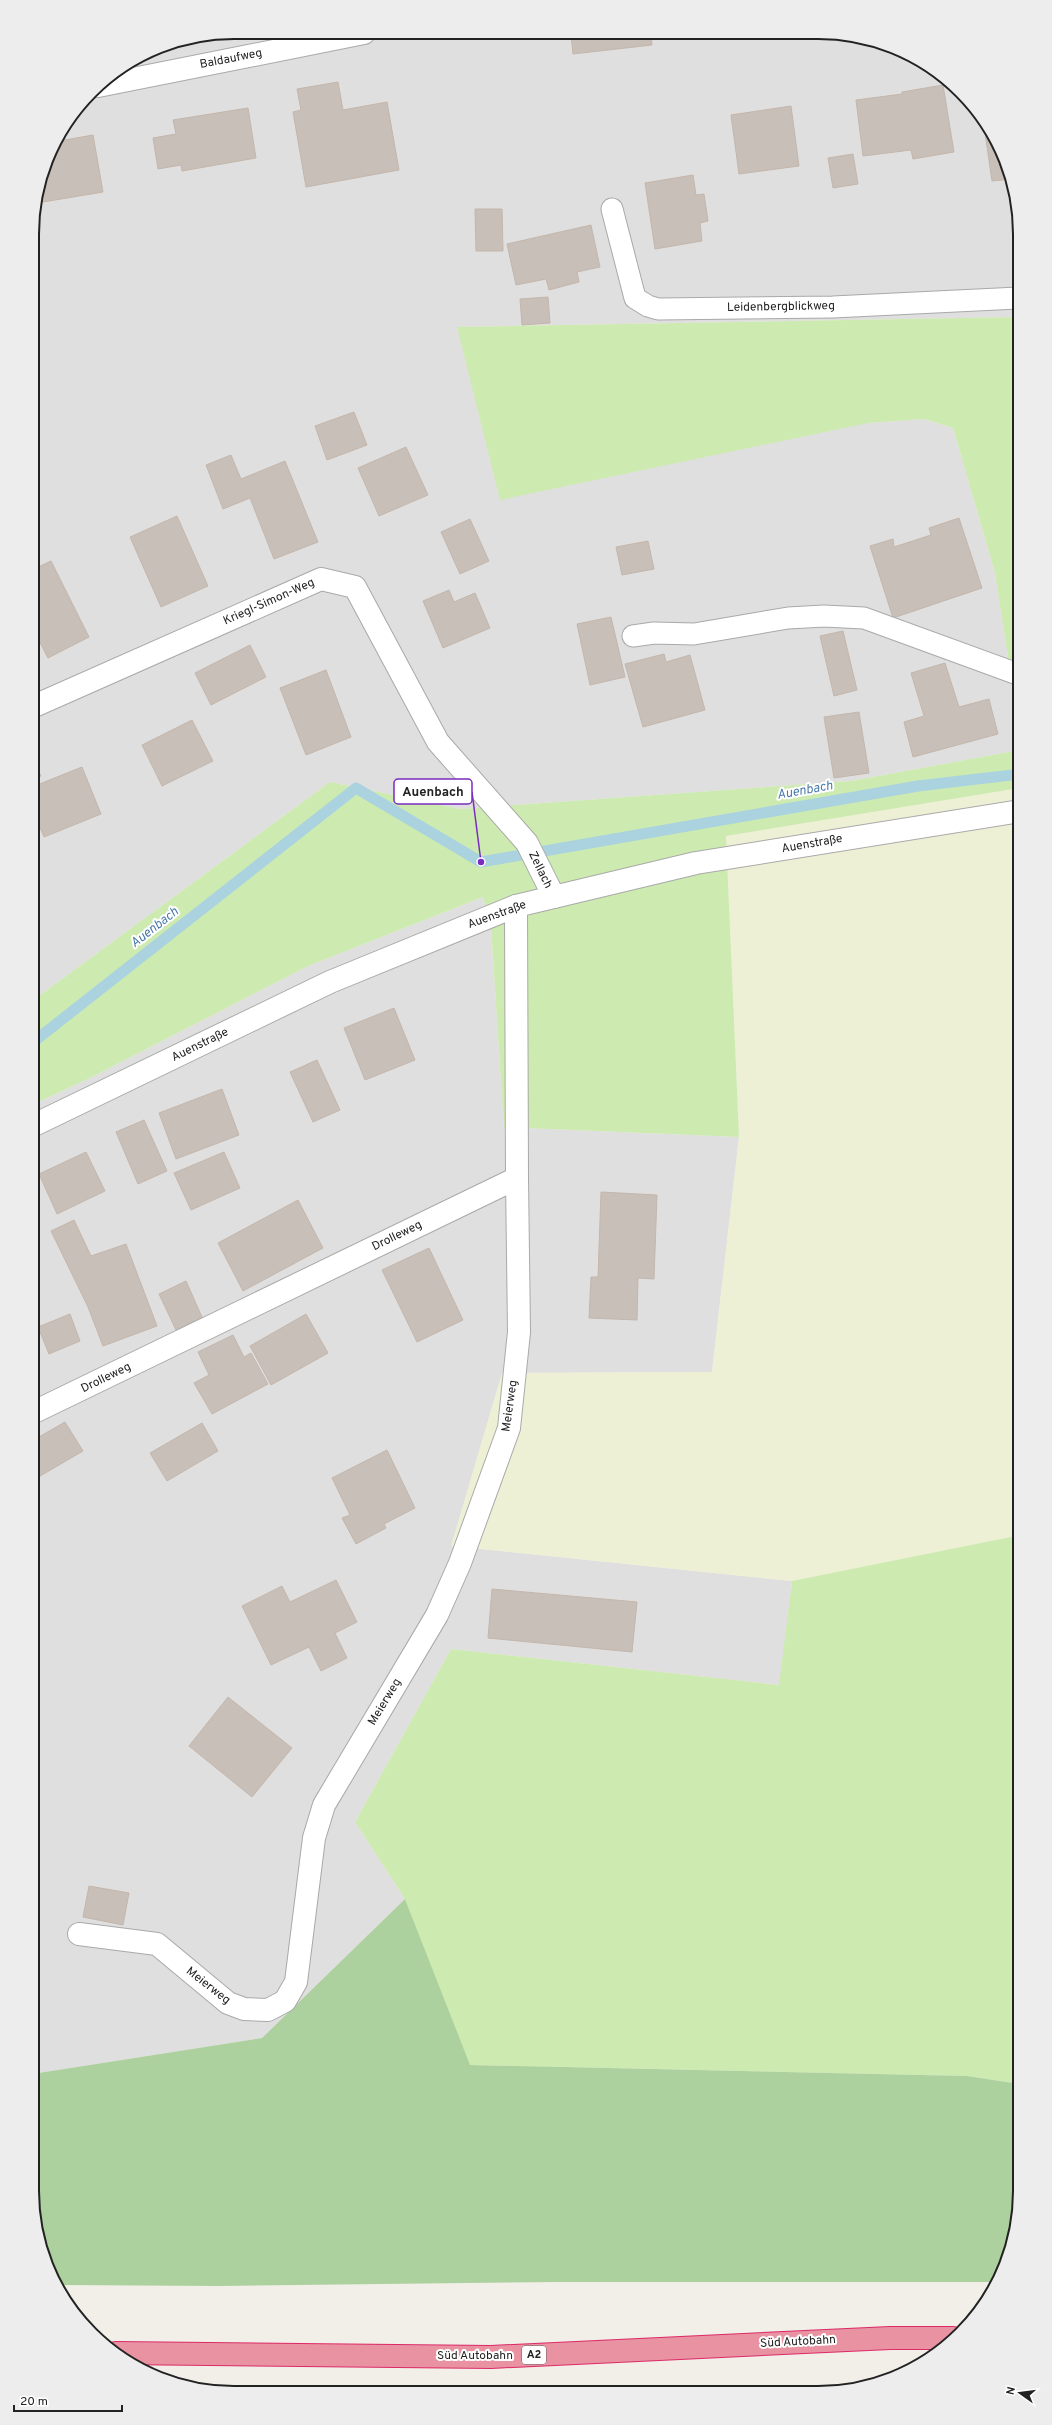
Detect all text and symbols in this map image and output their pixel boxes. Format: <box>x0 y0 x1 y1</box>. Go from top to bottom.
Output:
street label: Baldaufweg <box>198 45 264 73</box>
street label: Leidenbergblickweg <box>727 298 835 316</box>
street label: Kriegl-Simon-Weg <box>221 575 317 629</box>
water label: Auenbach <box>776 778 834 804</box>
callout: Auenbach <box>394 779 472 804</box>
text: Auenbach <box>402 785 464 801</box>
street label: Auenstraße <box>780 831 844 857</box>
street label: Zellach <box>524 849 556 891</box>
street label: Auenstraße <box>465 897 529 933</box>
water label: Auenbach <box>128 904 182 952</box>
street label: Auenstraße <box>169 1024 231 1066</box>
street label: Drolleweg <box>369 1217 425 1255</box>
street label: Drolleweg <box>78 1359 134 1397</box>
street label: Meierweg <box>498 1379 522 1433</box>
street label: Meierweg <box>365 1675 405 1729</box>
street label: Meierweg <box>182 1964 234 2008</box>
street label: Süd Autobahn <box>760 2332 836 2352</box>
road number: A2 <box>522 2346 546 2364</box>
street label: Süd Autobahn <box>437 2348 513 2364</box>
north arrow <box>1000 2373 1040 2413</box>
text: N <box>1004 2385 1019 2396</box>
scale bar <box>14 2387 122 2413</box>
text: 20 m <box>20 2394 48 2410</box>

